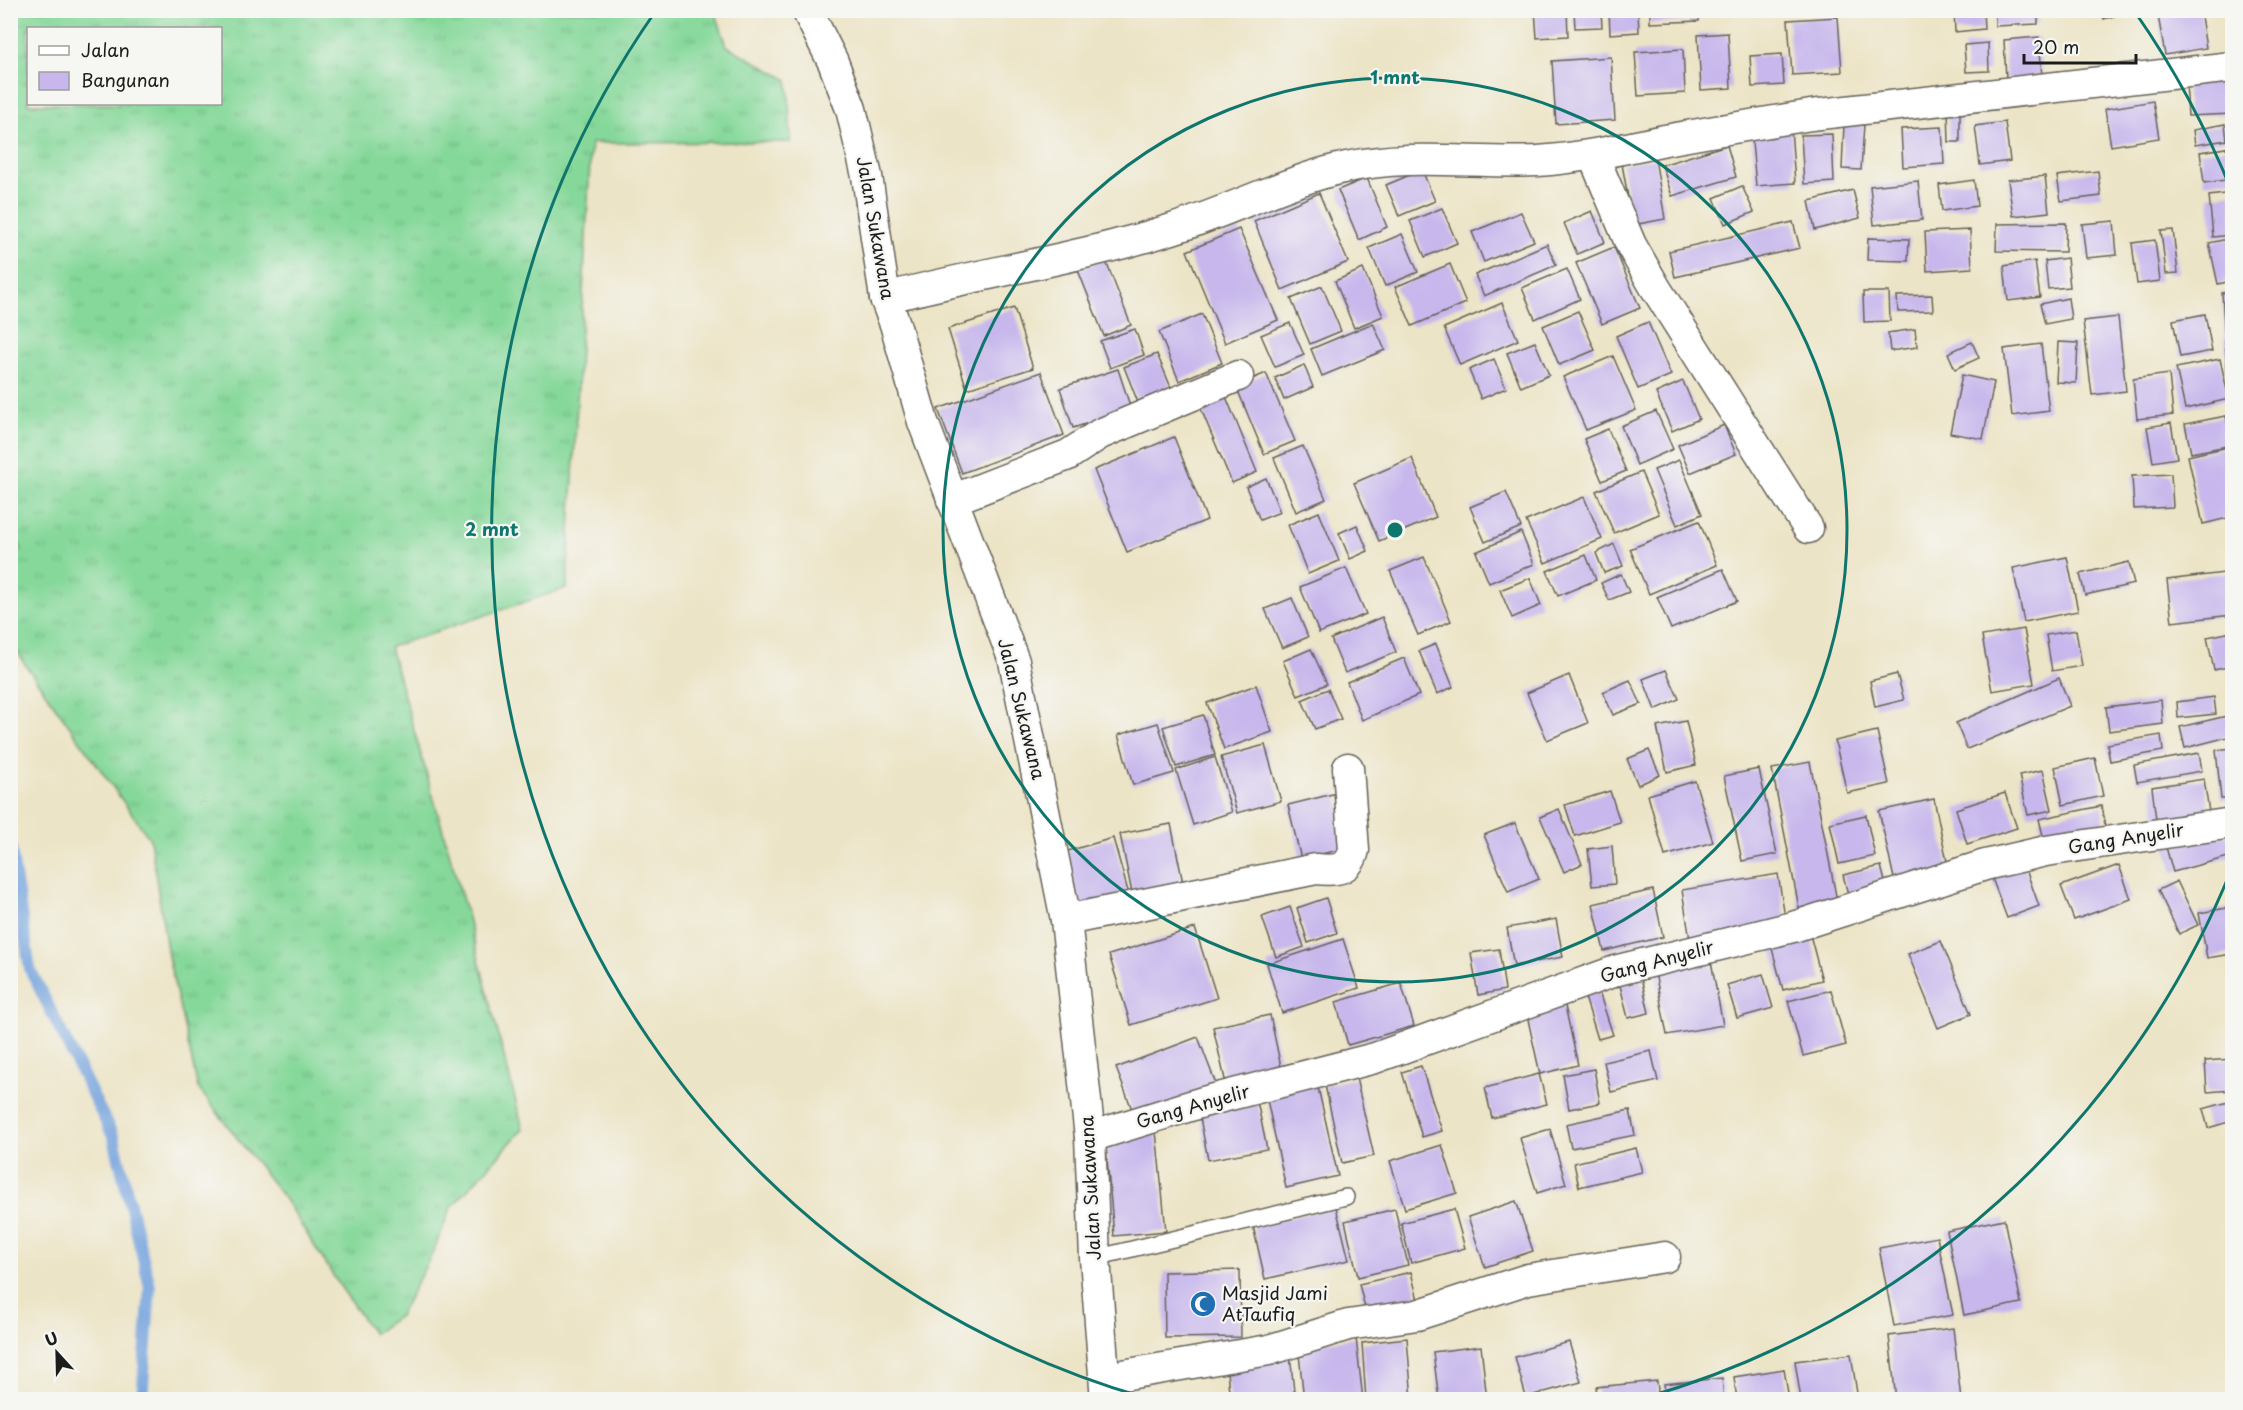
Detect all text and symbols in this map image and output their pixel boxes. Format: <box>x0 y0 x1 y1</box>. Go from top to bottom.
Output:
legend <box>27 27 222 105</box>
scale bar <box>2024 27 2136 65</box>
text: 20 m <box>2033 33 2079 60</box>
text: Jalan <box>81 36 130 63</box>
text: 1 mnt <box>1370 63 1420 90</box>
text: Bangunan <box>81 66 170 93</box>
street label: Jalan Sukawana <box>851 154 902 302</box>
text: 2 mnt <box>465 515 519 542</box>
centre of rings <box>1385 520 1405 540</box>
street label: Jalan Sukawana <box>992 635 1053 783</box>
street label: Gang Anyelir <box>2066 815 2186 860</box>
street label: Gang Anyelir <box>1597 932 1717 989</box>
street label: Gang Anyelir <box>1133 1076 1253 1135</box>
street label: Jalan Sukawana <box>1072 1114 1107 1261</box>
place label: Masjid Jami AtTaufiq <box>1222 1279 1328 1327</box>
mosque icon: Masjid Jami AtTaufiq <box>1188 1289 1218 1319</box>
north arrow <box>27 1323 87 1383</box>
text: U <box>41 1325 61 1352</box>

